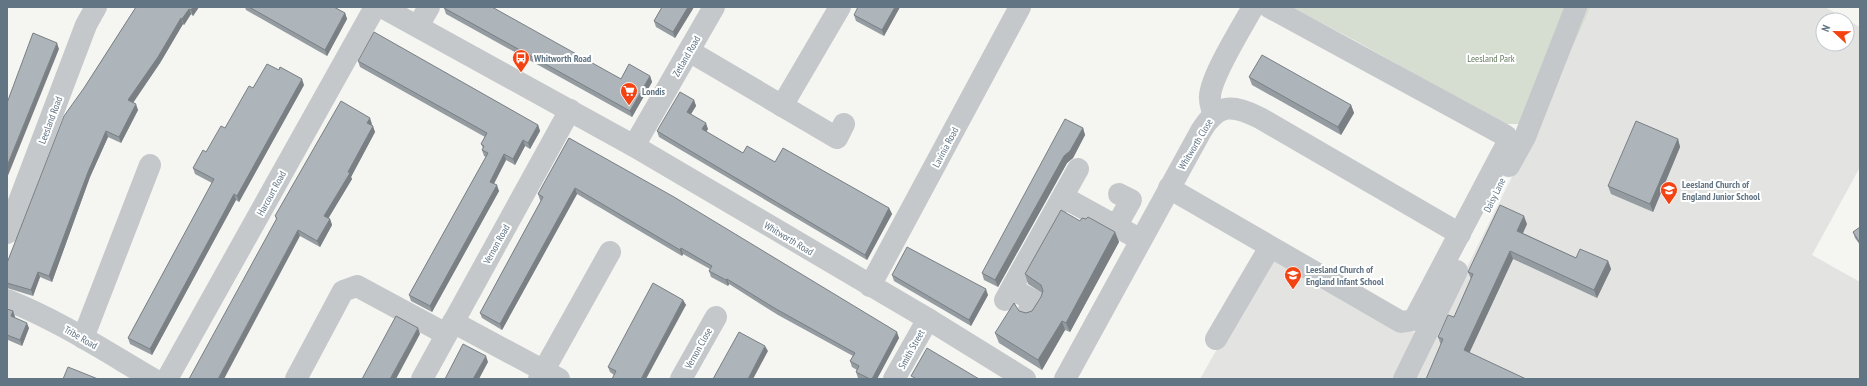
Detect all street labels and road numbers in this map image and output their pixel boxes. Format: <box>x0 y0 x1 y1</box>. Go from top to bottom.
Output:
street label: Zetland Road <box>670 33 703 79</box>
street label: Leesland Road <box>36 95 65 146</box>
street label: Whitworth Close <box>1175 116 1216 172</box>
street label: Lavinia Road <box>929 125 961 170</box>
street label: Harcourt Road <box>254 169 289 218</box>
street label: Daisy Lane <box>1481 176 1508 215</box>
street label: Whitworth Road <box>762 219 816 258</box>
street label: Vernon Road <box>480 222 513 267</box>
street label: Tribe Road <box>62 323 100 352</box>
street label: Vernon Close <box>681 325 715 372</box>
street label: Smith Street <box>895 327 928 371</box>

